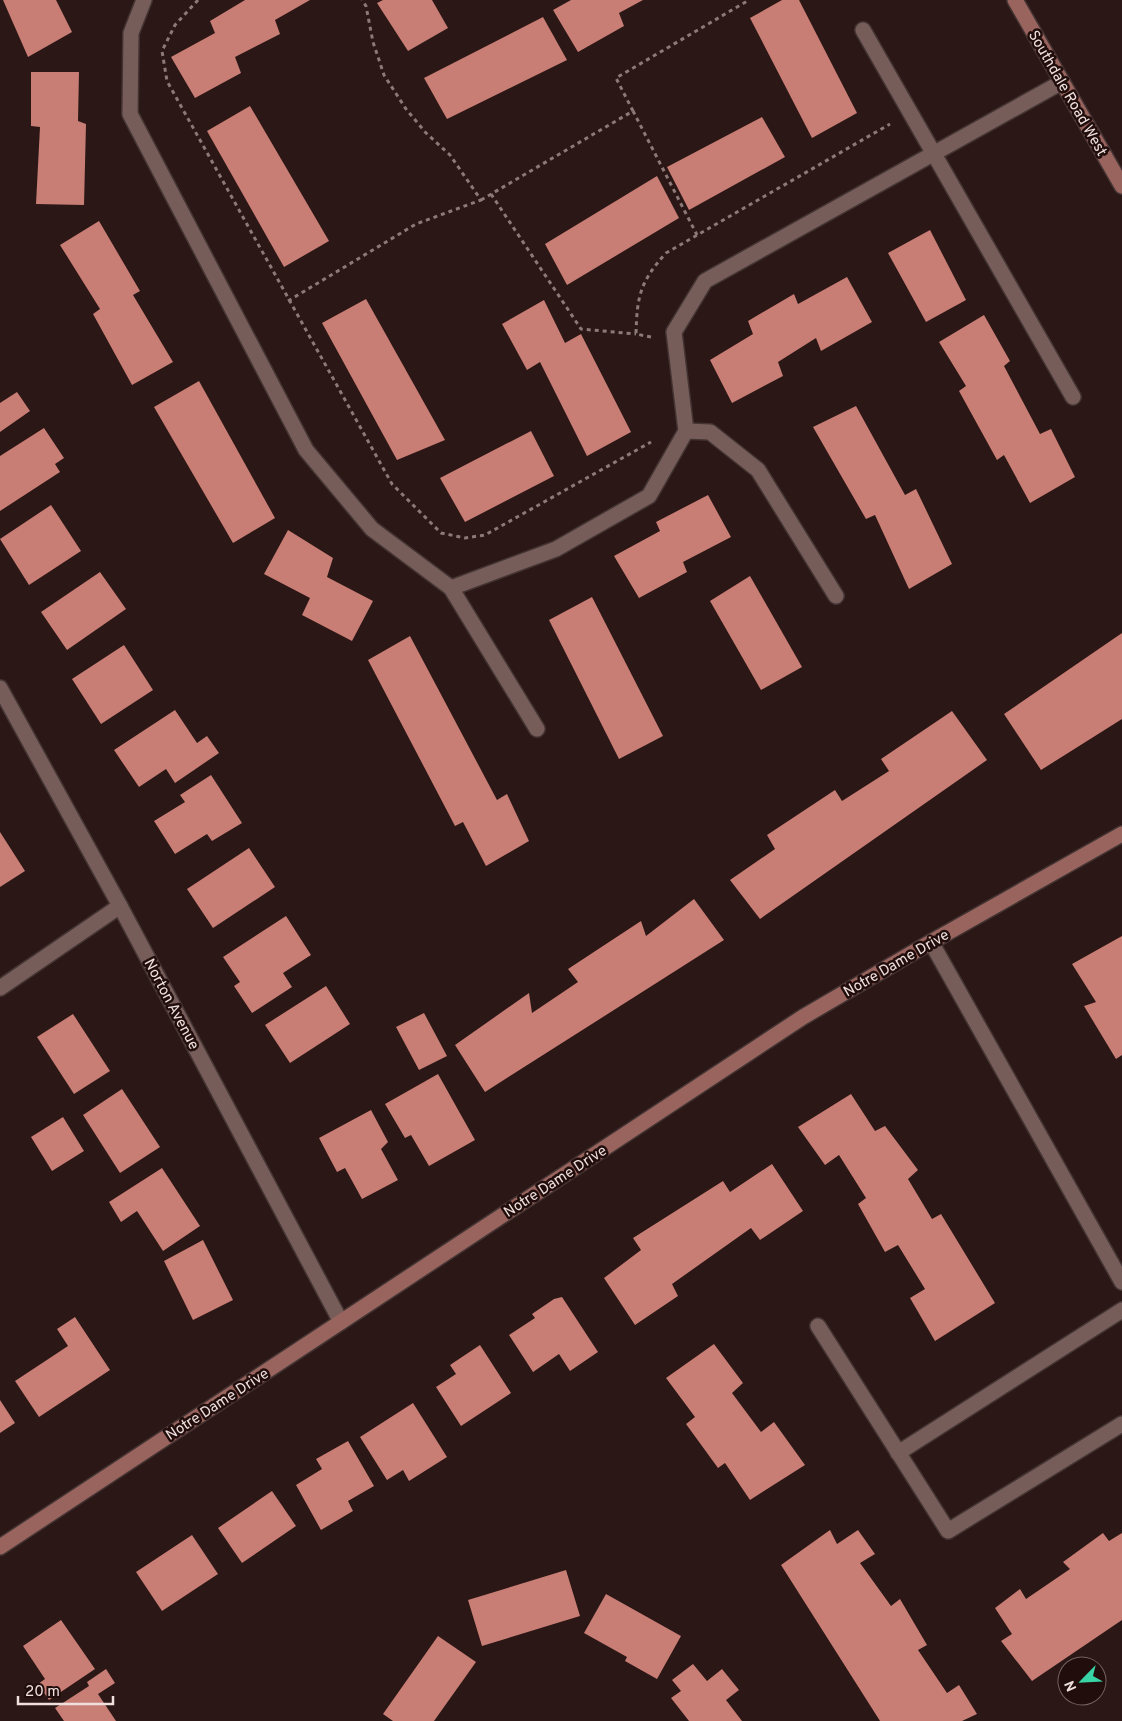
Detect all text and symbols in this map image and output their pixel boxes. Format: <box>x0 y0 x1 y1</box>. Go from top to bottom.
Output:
street label: Southdale Road West <box>1023 27 1110 160</box>
street label: Notre Dame Drive <box>840 926 953 1002</box>
street label: Norton Avenue <box>139 956 203 1053</box>
street label: Notre Dame Drive <box>501 1142 611 1223</box>
street label: Notre Dame Drive <box>163 1365 273 1446</box>
north arrow <box>1057 1656 1107 1706</box>
scale bar <box>18 1674 112 1706</box>
text: N <box>1062 1678 1081 1694</box>
text: 20 m <box>25 1683 60 1702</box>

